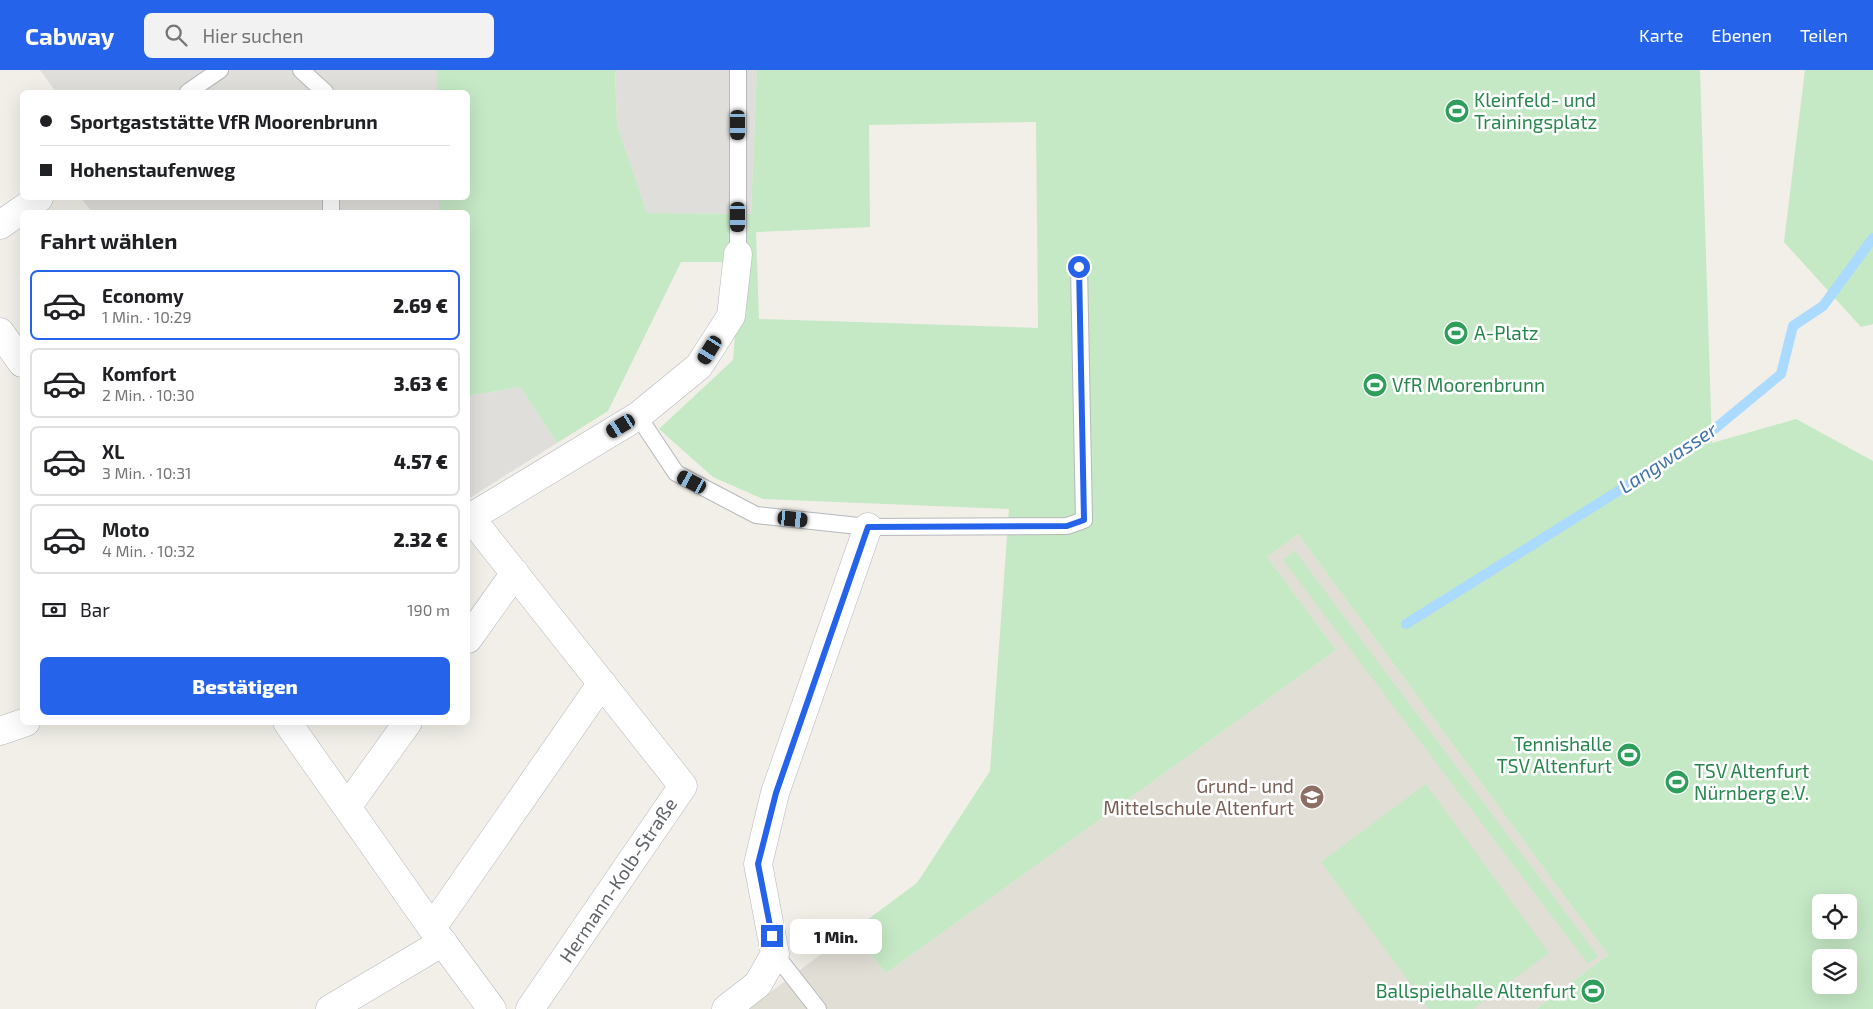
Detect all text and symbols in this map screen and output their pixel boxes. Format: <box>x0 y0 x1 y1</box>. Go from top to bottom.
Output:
search box <box>144 13 494 58</box>
text: Cabway <box>25 21 114 50</box>
icon: search <box>162 21 190 49</box>
text: Hier suchen <box>202 24 304 47</box>
text: Karte <box>1639 24 1683 46</box>
text: Ebenen <box>1711 24 1772 46</box>
text: Teilen <box>1800 24 1848 46</box>
place label: Kleinfeld- und Trainingsplatz <box>1474 88 1597 133</box>
sports icon: Kleinfeld- und Trainingsplatz <box>1444 98 1470 124</box>
text: Sportgaststätte VfR Moorenbrunn <box>70 110 378 133</box>
car <box>730 110 745 140</box>
text: Hohenstaufenweg <box>70 158 235 181</box>
car <box>730 202 745 232</box>
text: Fahrt wählen <box>40 227 178 253</box>
route start <box>1068 256 1090 278</box>
icon: car <box>42 283 87 328</box>
text: Economy <box>102 284 184 307</box>
text: 2.69 € <box>393 294 448 317</box>
text: 1 Min. · 10:29 <box>102 307 192 326</box>
sports icon: A-Platz <box>1443 320 1469 346</box>
place label: A-Platz <box>1474 321 1539 344</box>
car <box>695 333 724 367</box>
icon: car <box>42 361 87 406</box>
text: Komfort <box>102 362 176 385</box>
text: 3.63 € <box>394 372 448 395</box>
sports icon: VfR Moorenbrunn <box>1362 372 1388 398</box>
place label: VfR Moorenbrunn <box>1392 373 1545 396</box>
text: 2 Min. · 10:30 <box>102 385 195 404</box>
car <box>604 412 637 440</box>
water label: Langwasser <box>1614 416 1722 498</box>
icon: car <box>42 439 87 484</box>
text: XL <box>102 440 124 463</box>
text: 4.57 € <box>394 450 448 473</box>
text: 3 Min. · 10:31 <box>102 463 191 482</box>
car <box>675 468 708 496</box>
car <box>777 510 808 528</box>
icon: car <box>42 517 87 562</box>
text: Moto <box>102 518 150 541</box>
text: 2.32 € <box>394 528 448 551</box>
text: 4 Min. · 10:32 <box>102 541 195 560</box>
icon: cash <box>40 596 68 624</box>
text: Bar <box>80 598 110 621</box>
text: 190 m <box>407 600 450 619</box>
button: Bestätigen <box>40 657 450 715</box>
place label: Tennishalle TSV Altenfurt <box>1497 732 1612 777</box>
sports icon: Tennishalle TSV Altenfurt <box>1616 742 1642 768</box>
place label: TSV Altenfurt Nürnberg e.V. <box>1694 759 1809 804</box>
sports icon: TSV Altenfurt Nürnberg e.V. <box>1664 769 1690 795</box>
place label: Grund- und Mittelschule Altenfurt <box>1103 774 1294 819</box>
school or university icon: Grund- und Mittelschule Altenfurt <box>1299 784 1325 810</box>
street label: Hermann-Kolb-Straße <box>554 793 681 966</box>
map controls <box>1812 894 1857 994</box>
button: locate <box>1812 894 1857 939</box>
callout: 1 Min. <box>790 918 882 954</box>
route end <box>761 925 783 947</box>
text: 1 Min. <box>814 927 858 946</box>
button: layers <box>1812 949 1857 994</box>
sports icon: Ballspielhalle Altenfurt <box>1580 978 1606 1004</box>
place label: Ballspielhalle Altenfurt <box>1376 979 1576 1002</box>

